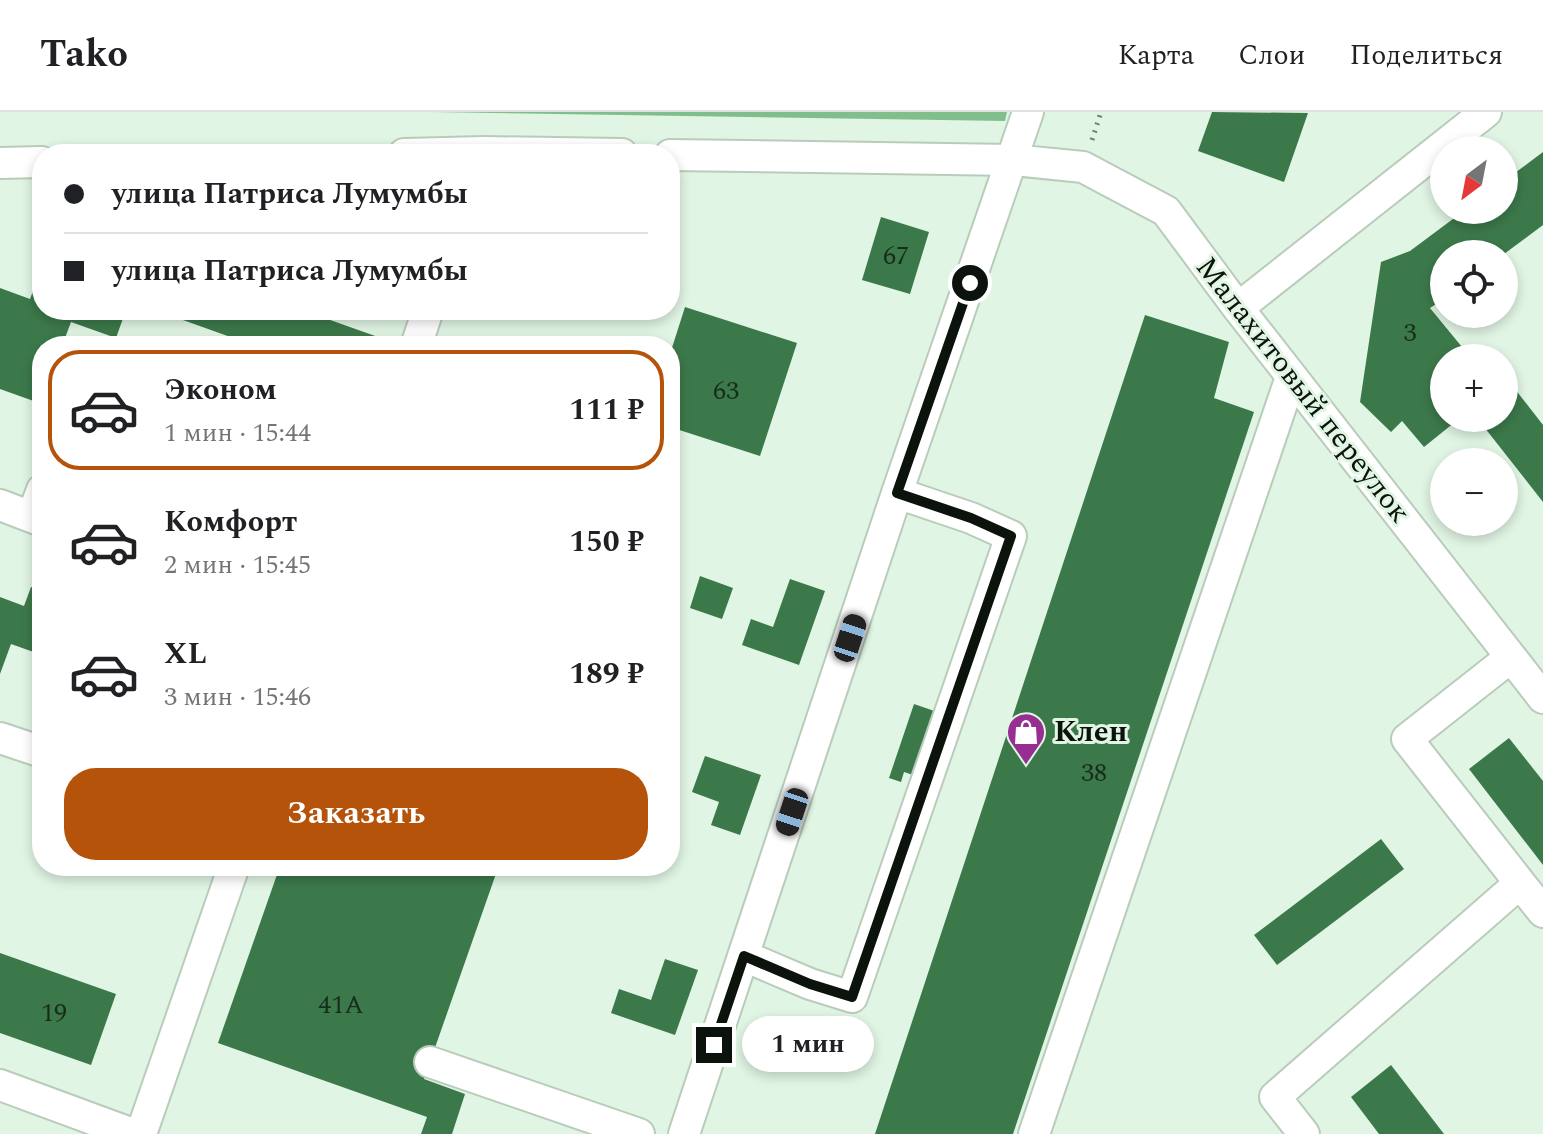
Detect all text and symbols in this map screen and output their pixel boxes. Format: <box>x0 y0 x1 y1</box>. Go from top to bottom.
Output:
text: Tako <box>40 26 128 84</box>
text: Карта <box>1118 34 1194 77</box>
text: Слои <box>1238 34 1305 77</box>
text: Поделиться <box>1349 34 1503 77</box>
north arrow <box>1430 136 1518 224</box>
map controls <box>1430 136 1518 536</box>
text: улица Патриса Лумумбы <box>112 171 468 217</box>
house number: 67 <box>883 236 909 276</box>
button: locate <box>1430 240 1518 328</box>
street label: Малахитовый переулок <box>1184 247 1422 533</box>
text: улица Патриса Лумумбы <box>112 248 468 294</box>
route start <box>952 265 988 301</box>
house number: 3 <box>1403 313 1417 353</box>
button: + <box>1430 344 1518 432</box>
text: Эконом <box>164 367 277 413</box>
house number: 63 <box>713 371 739 411</box>
icon: car <box>68 374 140 446</box>
text: 111 ₽ <box>569 387 644 433</box>
text: 1 мин · 15:44 <box>164 413 311 453</box>
button: − <box>1430 448 1518 536</box>
text: Комфорт <box>164 499 297 545</box>
icon: car <box>68 506 140 578</box>
text: 150 ₽ <box>569 519 644 565</box>
text: 2 мин · 15:45 <box>164 545 311 585</box>
car <box>831 611 869 665</box>
text: XL <box>164 631 207 677</box>
icon: car <box>68 638 140 710</box>
text: 189 ₽ <box>569 651 644 697</box>
text: 3 мин · 15:46 <box>164 677 311 717</box>
place label: Клен <box>1054 709 1128 755</box>
shop icon: Клен <box>1005 711 1047 766</box>
house number: 38 <box>1081 753 1107 793</box>
button: Заказать <box>64 768 648 860</box>
car <box>773 785 811 839</box>
house number: 41А <box>318 985 364 1025</box>
house number: 19 <box>41 993 67 1033</box>
callout: 1 мин <box>742 1017 874 1073</box>
text: 1 мин <box>771 1024 845 1064</box>
route end <box>696 1027 732 1063</box>

